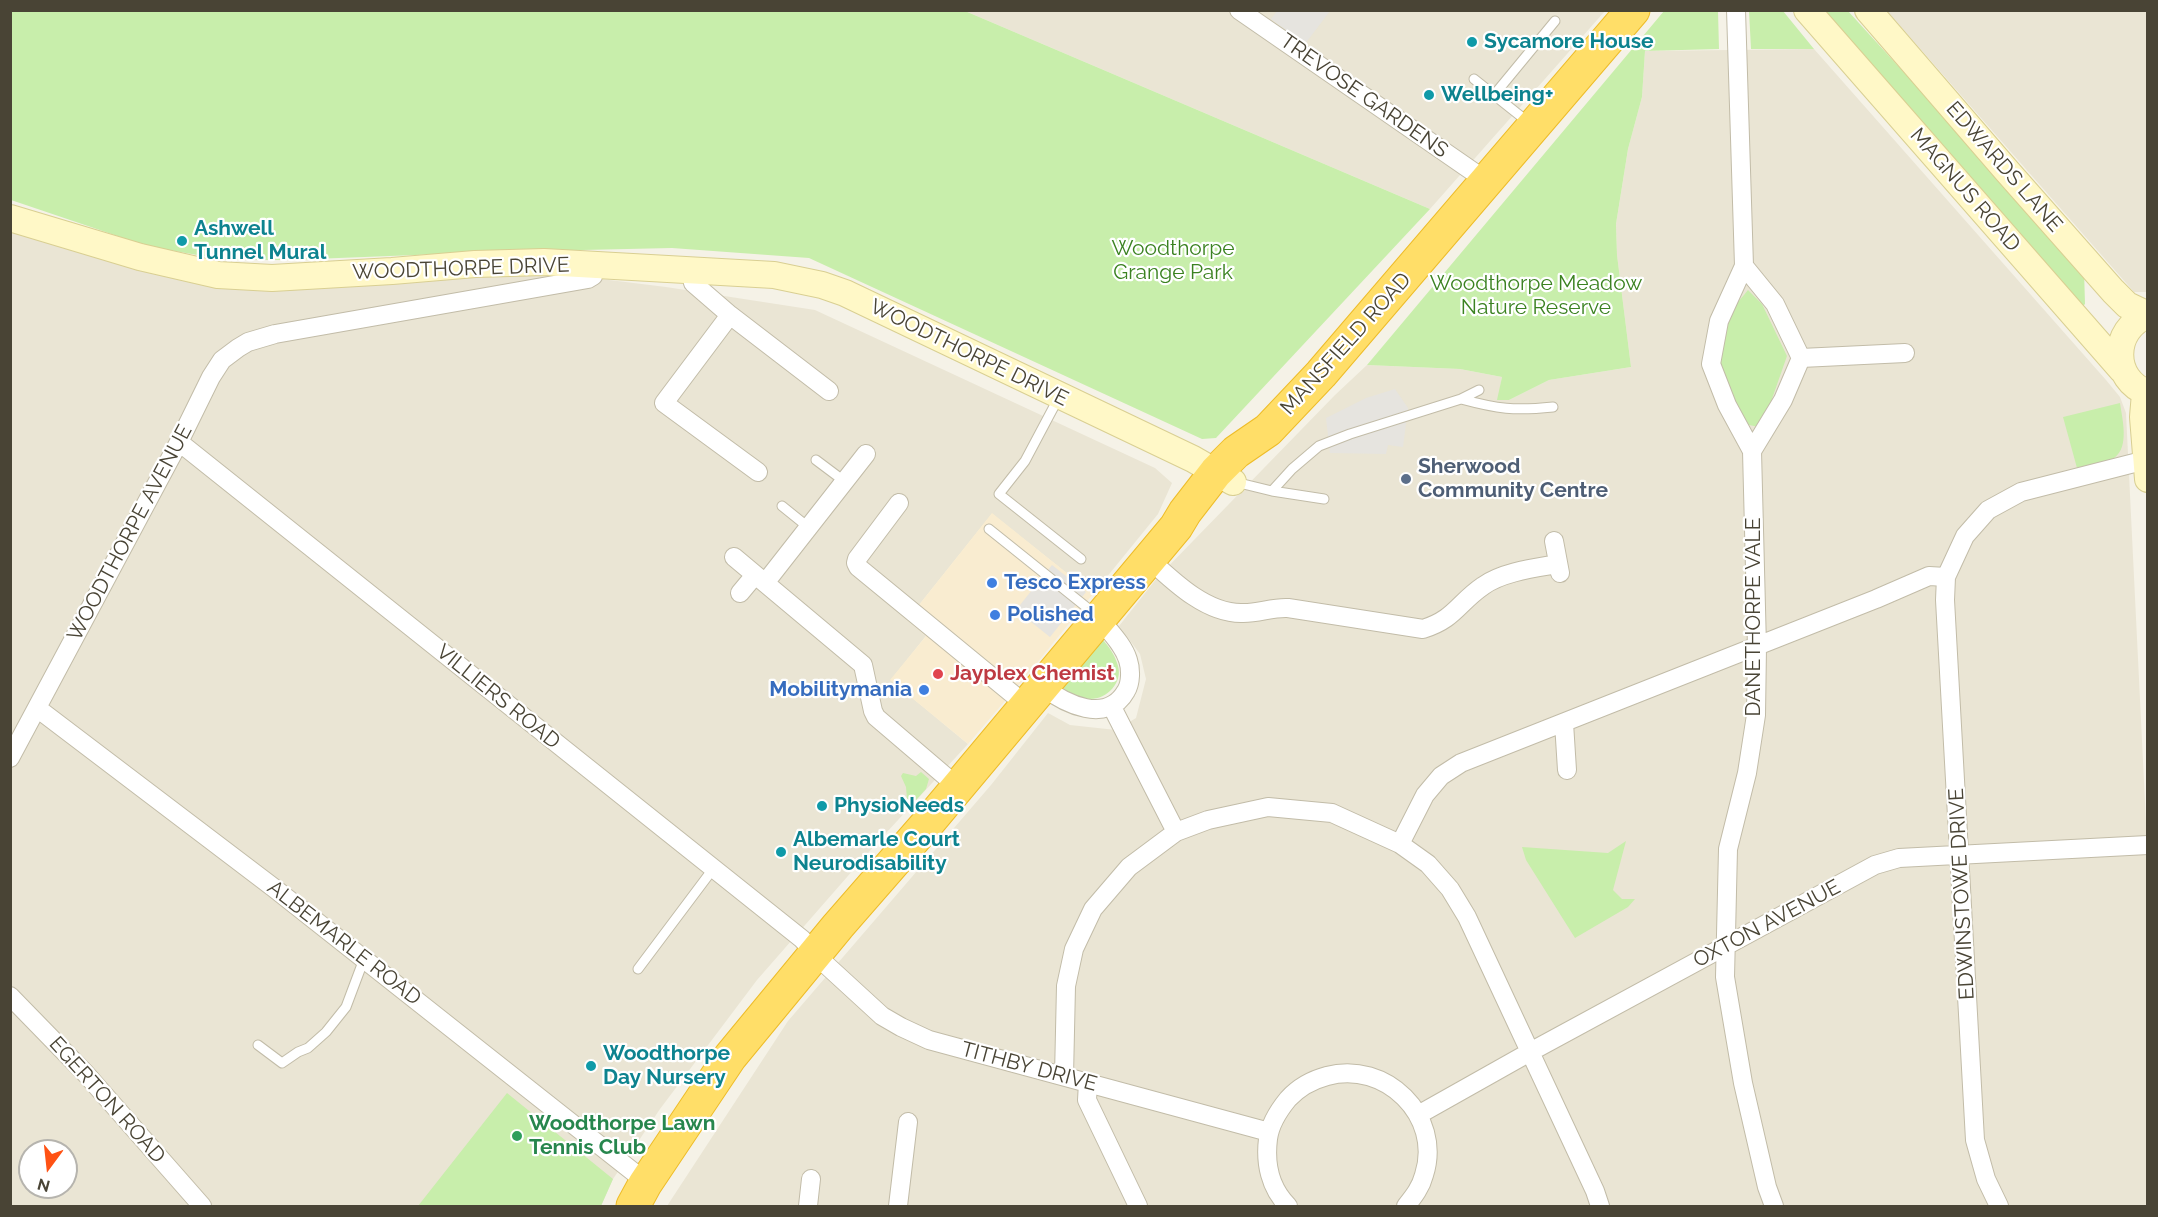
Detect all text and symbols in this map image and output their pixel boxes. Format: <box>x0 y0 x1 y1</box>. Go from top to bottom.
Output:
street label: TREVOSE GARDENS <box>1275 28 1453 164</box>
place label: Sycamore House <box>1484 29 1654 55</box>
marker: Sycamore House <box>1465 35 1479 49</box>
place label: Wellbeing+ <box>1441 82 1554 108</box>
marker: Wellbeing+ <box>1422 88 1436 102</box>
street label: EDWARDS LANE <box>1941 97 2067 237</box>
street label: MAGNUS ROAD <box>1905 123 2025 257</box>
place label: Ashwell Tunnel Mural <box>194 216 326 266</box>
marker: Ashwell Tunnel Mural <box>175 234 189 248</box>
park label: Woodthorpe Grange Park <box>1111 236 1235 286</box>
street label: WOODTHORPE DRIVE <box>352 253 570 285</box>
street label: MANSFIELD ROAD <box>1276 268 1416 420</box>
park label: Woodthorpe Meadow Nature Reserve <box>1430 271 1642 321</box>
street label: WOODTHORPE DRIVE <box>866 294 1072 412</box>
street label: WOODTHORPE AVENUE <box>62 421 198 645</box>
place label: Sherwood Community Centre <box>1418 454 1608 504</box>
marker: Sherwood Community Centre <box>1399 472 1413 486</box>
street label: DANETHORPE VALE <box>1741 518 1767 716</box>
place label: Tesco Express <box>1004 570 1146 596</box>
marker: Tesco Express <box>985 576 999 590</box>
place label: Polished <box>1007 602 1094 628</box>
marker: Polished <box>988 608 1002 622</box>
street label: VILLIERS ROAD <box>431 639 565 755</box>
place label: Jayplex Chemist <box>950 661 1115 687</box>
marker: Jayplex Chemist <box>931 667 945 681</box>
place label: Mobilitymania <box>769 677 912 703</box>
marker: Mobilitymania <box>917 683 931 697</box>
street label: EDWINSTOWE DRIVE <box>1944 787 1980 1001</box>
place label: PhysioNeeds <box>834 793 964 819</box>
marker: PhysioNeeds <box>815 799 829 813</box>
place label: Albemarle Court Neurodisability <box>793 827 960 877</box>
marker: Albemarle Court Neurodisability <box>774 845 788 859</box>
street label: ALBEMARLE ROAD <box>262 875 426 1011</box>
street label: OXTON AVENUE <box>1689 875 1845 973</box>
street label: EGERTON ROAD <box>44 1032 170 1168</box>
street label: TITHBY DRIVE <box>958 1037 1100 1097</box>
place label: Woodthorpe Day Nursery <box>603 1041 730 1091</box>
marker: Woodthorpe Day Nursery <box>584 1059 598 1073</box>
place label: Woodthorpe Lawn Tennis Club <box>529 1111 715 1161</box>
marker: Woodthorpe Lawn Tennis Club <box>510 1129 524 1143</box>
north arrow <box>18 1139 78 1199</box>
text: N <box>35 1174 52 1196</box>

